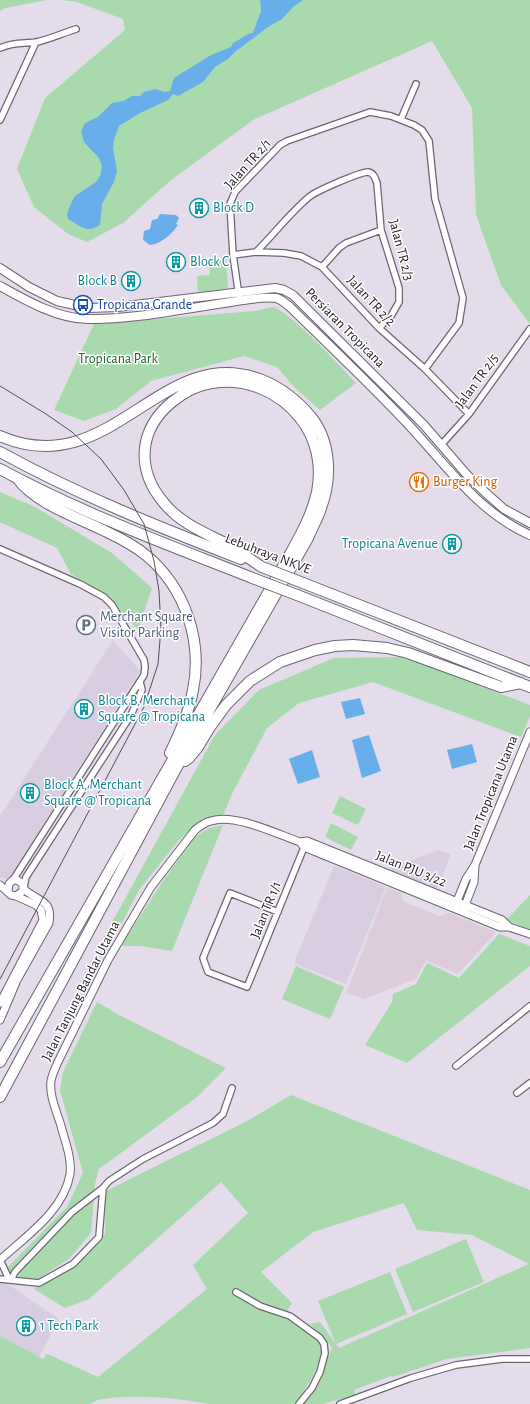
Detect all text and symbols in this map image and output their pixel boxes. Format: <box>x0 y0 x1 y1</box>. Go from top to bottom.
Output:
street label: Jalan TR 2/1 <box>222 136 274 192</box>
building icon: Block D <box>188 197 210 219</box>
place label: Block D <box>213 201 254 215</box>
street label: Jalan TR 2/3 <box>386 218 416 282</box>
building icon: Block C <box>165 251 187 273</box>
place label: Block C <box>190 255 229 269</box>
building icon: Block B <box>120 270 142 292</box>
street label: Jalan TR 2/2 <box>344 273 398 329</box>
place label: Block B <box>78 274 117 288</box>
street label: Persiaran Tropicana <box>303 286 388 371</box>
bus stop icon: Tropicana Grande <box>72 294 94 316</box>
place label: Tropicana Grande <box>97 298 192 312</box>
street label: Jalan TR 2/5 <box>453 351 501 411</box>
park label: Tropicana Park <box>78 352 158 366</box>
restaurant icon: Burger King <box>408 471 430 493</box>
place label: Burger King <box>433 475 497 489</box>
street label: Lebuhraya NKVE <box>223 531 313 577</box>
building icon: Tropicana Avenue <box>441 533 463 555</box>
place label: Tropicana Avenue <box>342 537 438 551</box>
place label: Merchant Square Visitor Parking <box>100 610 193 640</box>
parking icon: Merchant Square Visitor Parking <box>75 614 97 636</box>
place label: Block B, Merchant Square @ Tropicana <box>98 694 206 724</box>
building icon: Block B, Merchant Square @ Tropicana <box>73 698 95 720</box>
street label: Jalan Tropicana Utama <box>462 733 521 852</box>
place label: Block A, Merchant Square @ Tropicana <box>44 778 152 808</box>
building icon: Block A, Merchant Square @ Tropicana <box>19 782 41 804</box>
street label: Jalan PJU 3/22 <box>374 848 448 890</box>
street label: Jalan TR 1/1 <box>248 879 284 941</box>
street label: Jalan Tanjung Bandar Utama <box>40 918 123 1063</box>
building icon: 1 Tech Park <box>15 1315 37 1337</box>
place label: 1 Tech Park <box>40 1319 99 1333</box>

